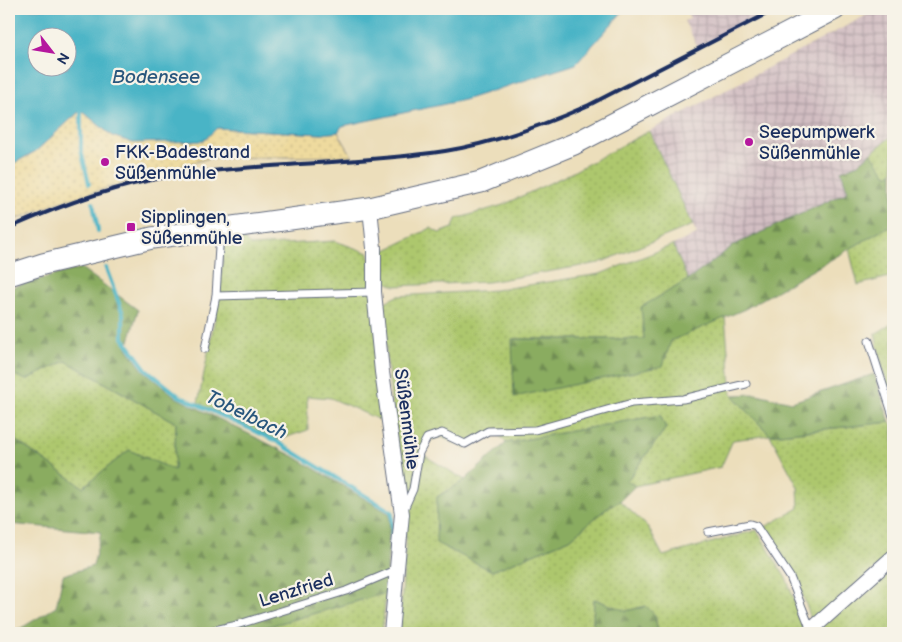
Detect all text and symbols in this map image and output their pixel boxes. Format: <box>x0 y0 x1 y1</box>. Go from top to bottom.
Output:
north arrow <box>28 28 78 78</box>
text: N <box>53 50 73 67</box>
water label: Bodensee <box>112 66 200 89</box>
place label: Seepumpwerk Süßenmühle <box>759 122 875 164</box>
marker: Seepumpwerk Süßenmühle <box>743 136 755 148</box>
place label: FKK-Badestrand Süßenmühle <box>115 142 250 184</box>
marker: FKK-Badestrand Süßenmühle <box>99 156 111 168</box>
place label: Sipplingen, Süßenmühle <box>141 207 243 249</box>
marker: Sipplingen, Süßenmühle <box>125 221 137 233</box>
street label: Süßenmühle <box>390 367 423 471</box>
water label: Tobelbach <box>202 386 291 445</box>
street label: Lenzfried <box>256 569 336 612</box>

